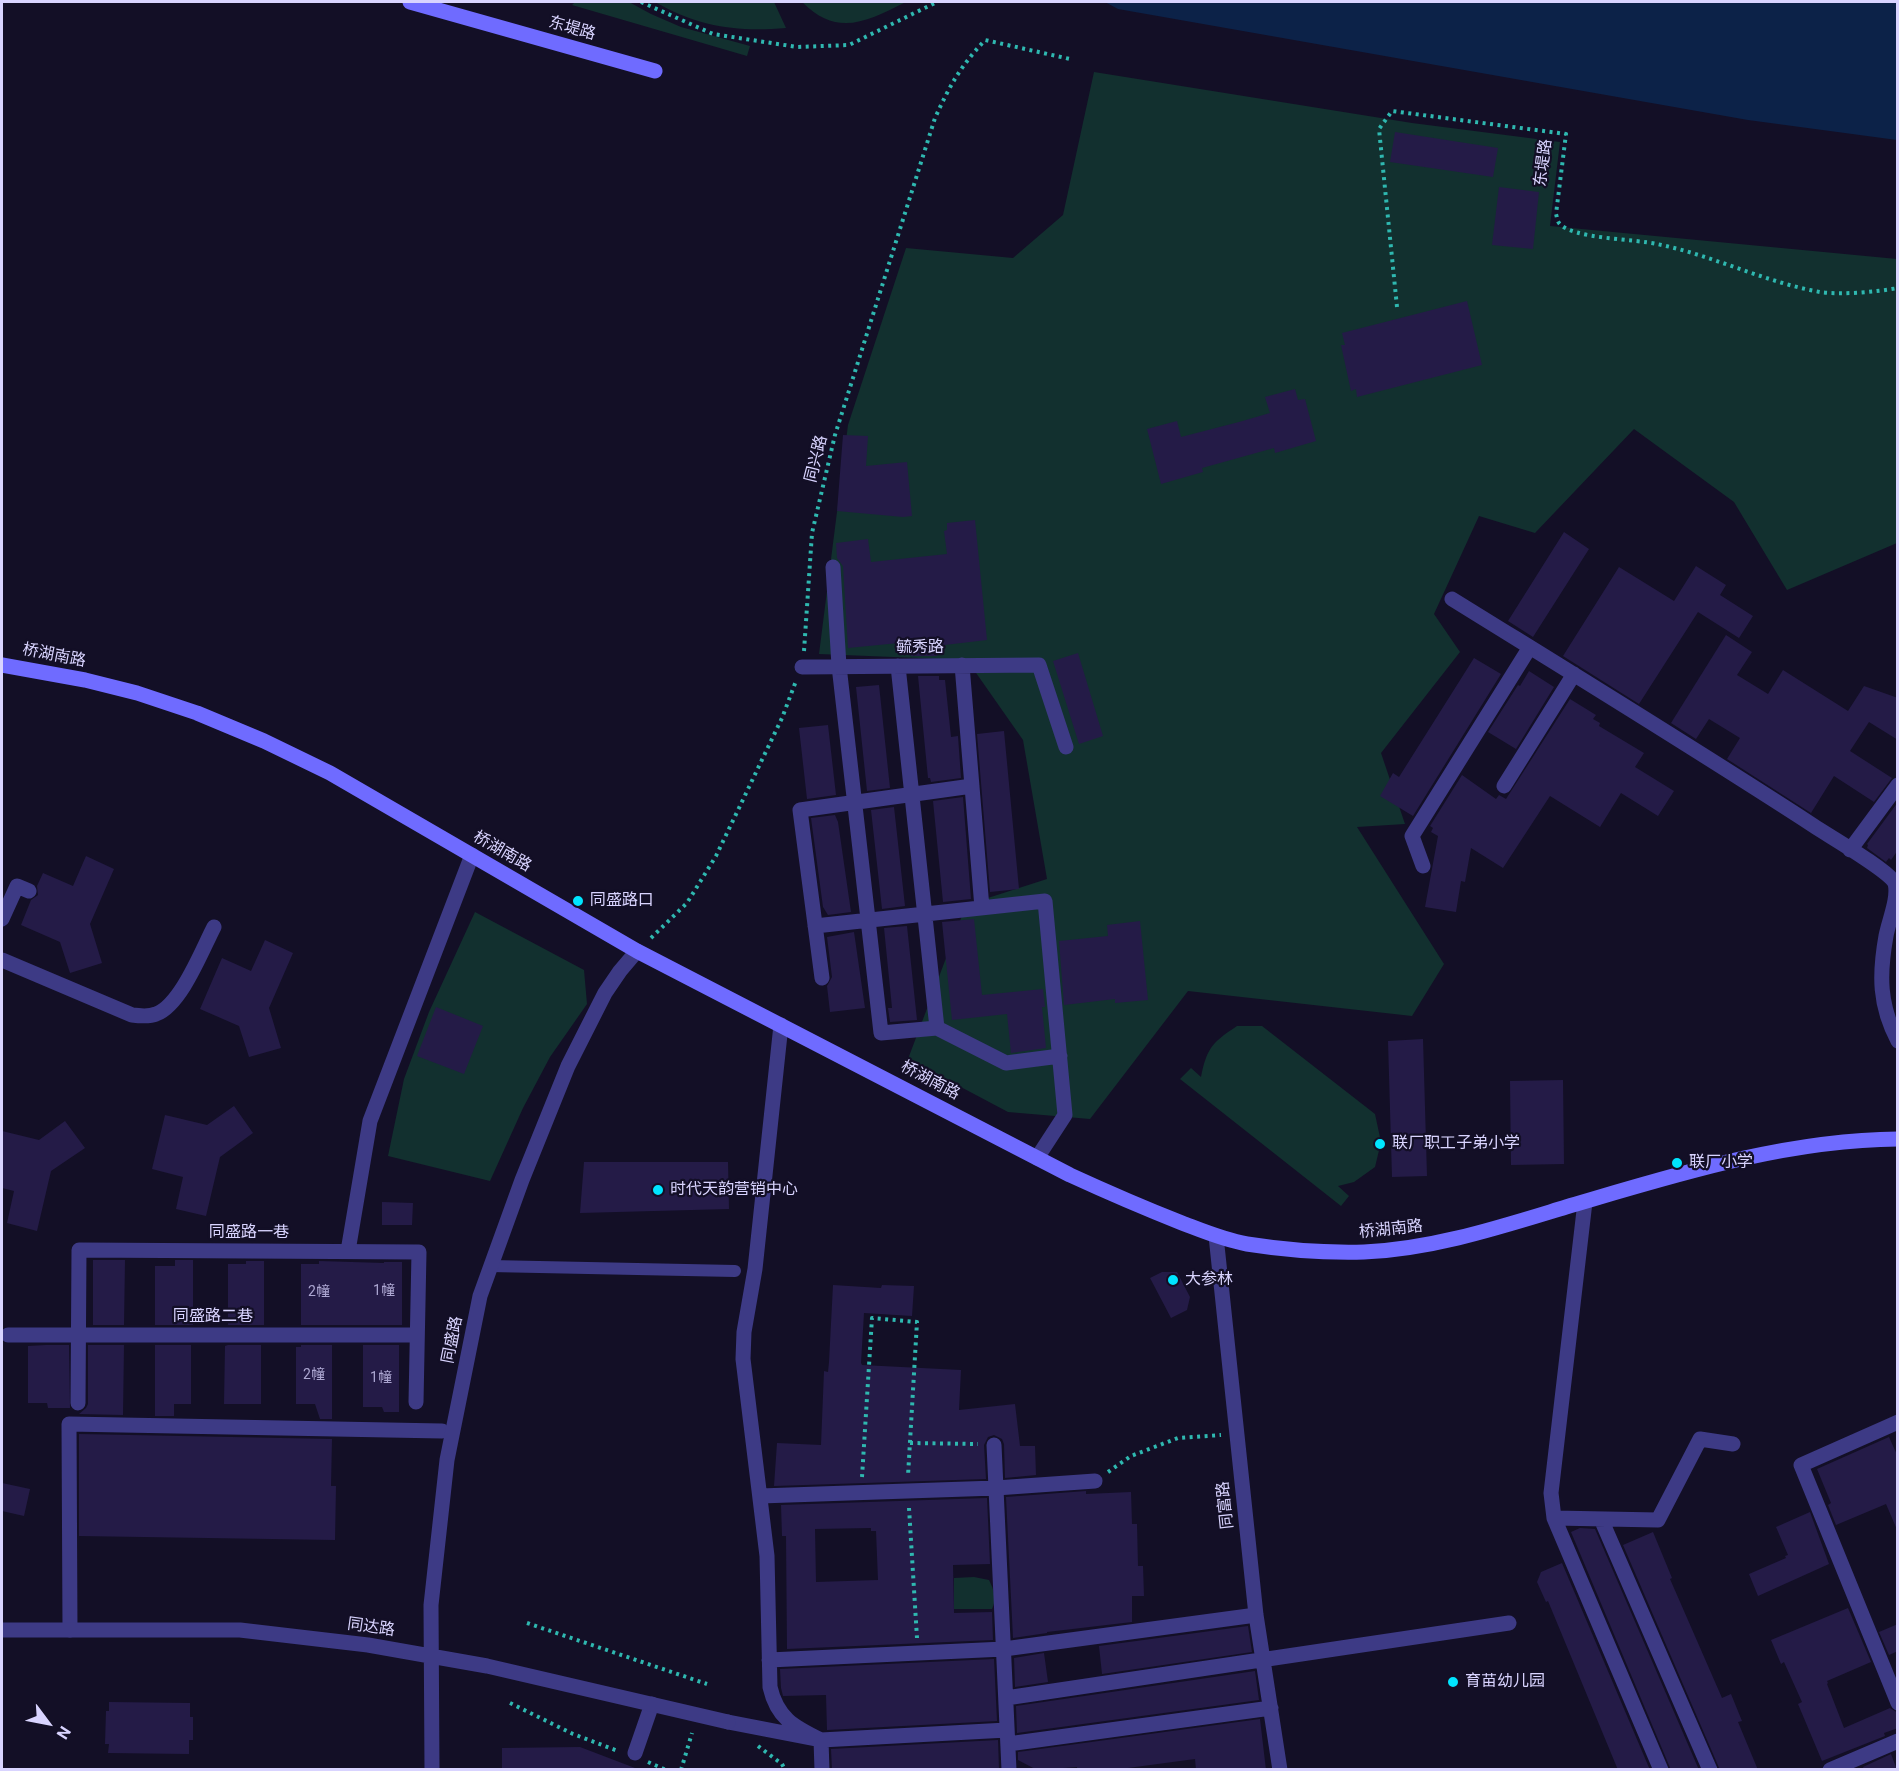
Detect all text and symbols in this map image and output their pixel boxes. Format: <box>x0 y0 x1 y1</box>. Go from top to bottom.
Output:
street label: 东堤路 <box>546 13 598 45</box>
street label: 东堤路 <box>1532 138 1556 188</box>
street label: 同兴路 <box>802 433 832 485</box>
street label: 毓秀路 <box>896 638 944 658</box>
street label: 桥湖南路 <box>21 640 87 672</box>
street label: 桥湖南路 <box>469 828 535 876</box>
place label: 同盛路口 <box>590 891 654 911</box>
marker: 同盛路口 <box>571 894 585 908</box>
street label: 桥湖南路 <box>897 1058 963 1104</box>
place label: 联厂职工子弟小学 <box>1392 1134 1520 1154</box>
marker: 联厂职工子弟小学 <box>1373 1137 1387 1151</box>
place label: 联厂小学 <box>1689 1153 1753 1173</box>
marker: 联厂小学 <box>1670 1156 1684 1170</box>
place label: 时代天韵营销中心 <box>670 1180 798 1200</box>
marker: 时代天韵营销中心 <box>651 1183 665 1197</box>
street label: 桥湖南路 <box>1358 1217 1424 1243</box>
street label: 同盛路一巷 <box>209 1223 289 1243</box>
place label: 大参林 <box>1185 1270 1233 1290</box>
marker: 大参林 <box>1166 1273 1180 1287</box>
house number: 1幢 <box>373 1283 395 1299</box>
house number: 2幢 <box>308 1284 330 1300</box>
street label: 同盛路二巷 <box>173 1307 253 1327</box>
street label: 同盛路 <box>439 1315 467 1365</box>
house number: 2幢 <box>303 1367 325 1383</box>
house number: 1幢 <box>370 1370 392 1386</box>
street label: 同富路 <box>1214 1480 1238 1530</box>
street label: 同达路 <box>346 1615 396 1641</box>
place label: 育苗幼儿园 <box>1465 1672 1545 1692</box>
marker: 育苗幼儿园 <box>1446 1675 1460 1689</box>
north arrow <box>18 1693 78 1753</box>
text: N <box>53 1723 75 1743</box>

